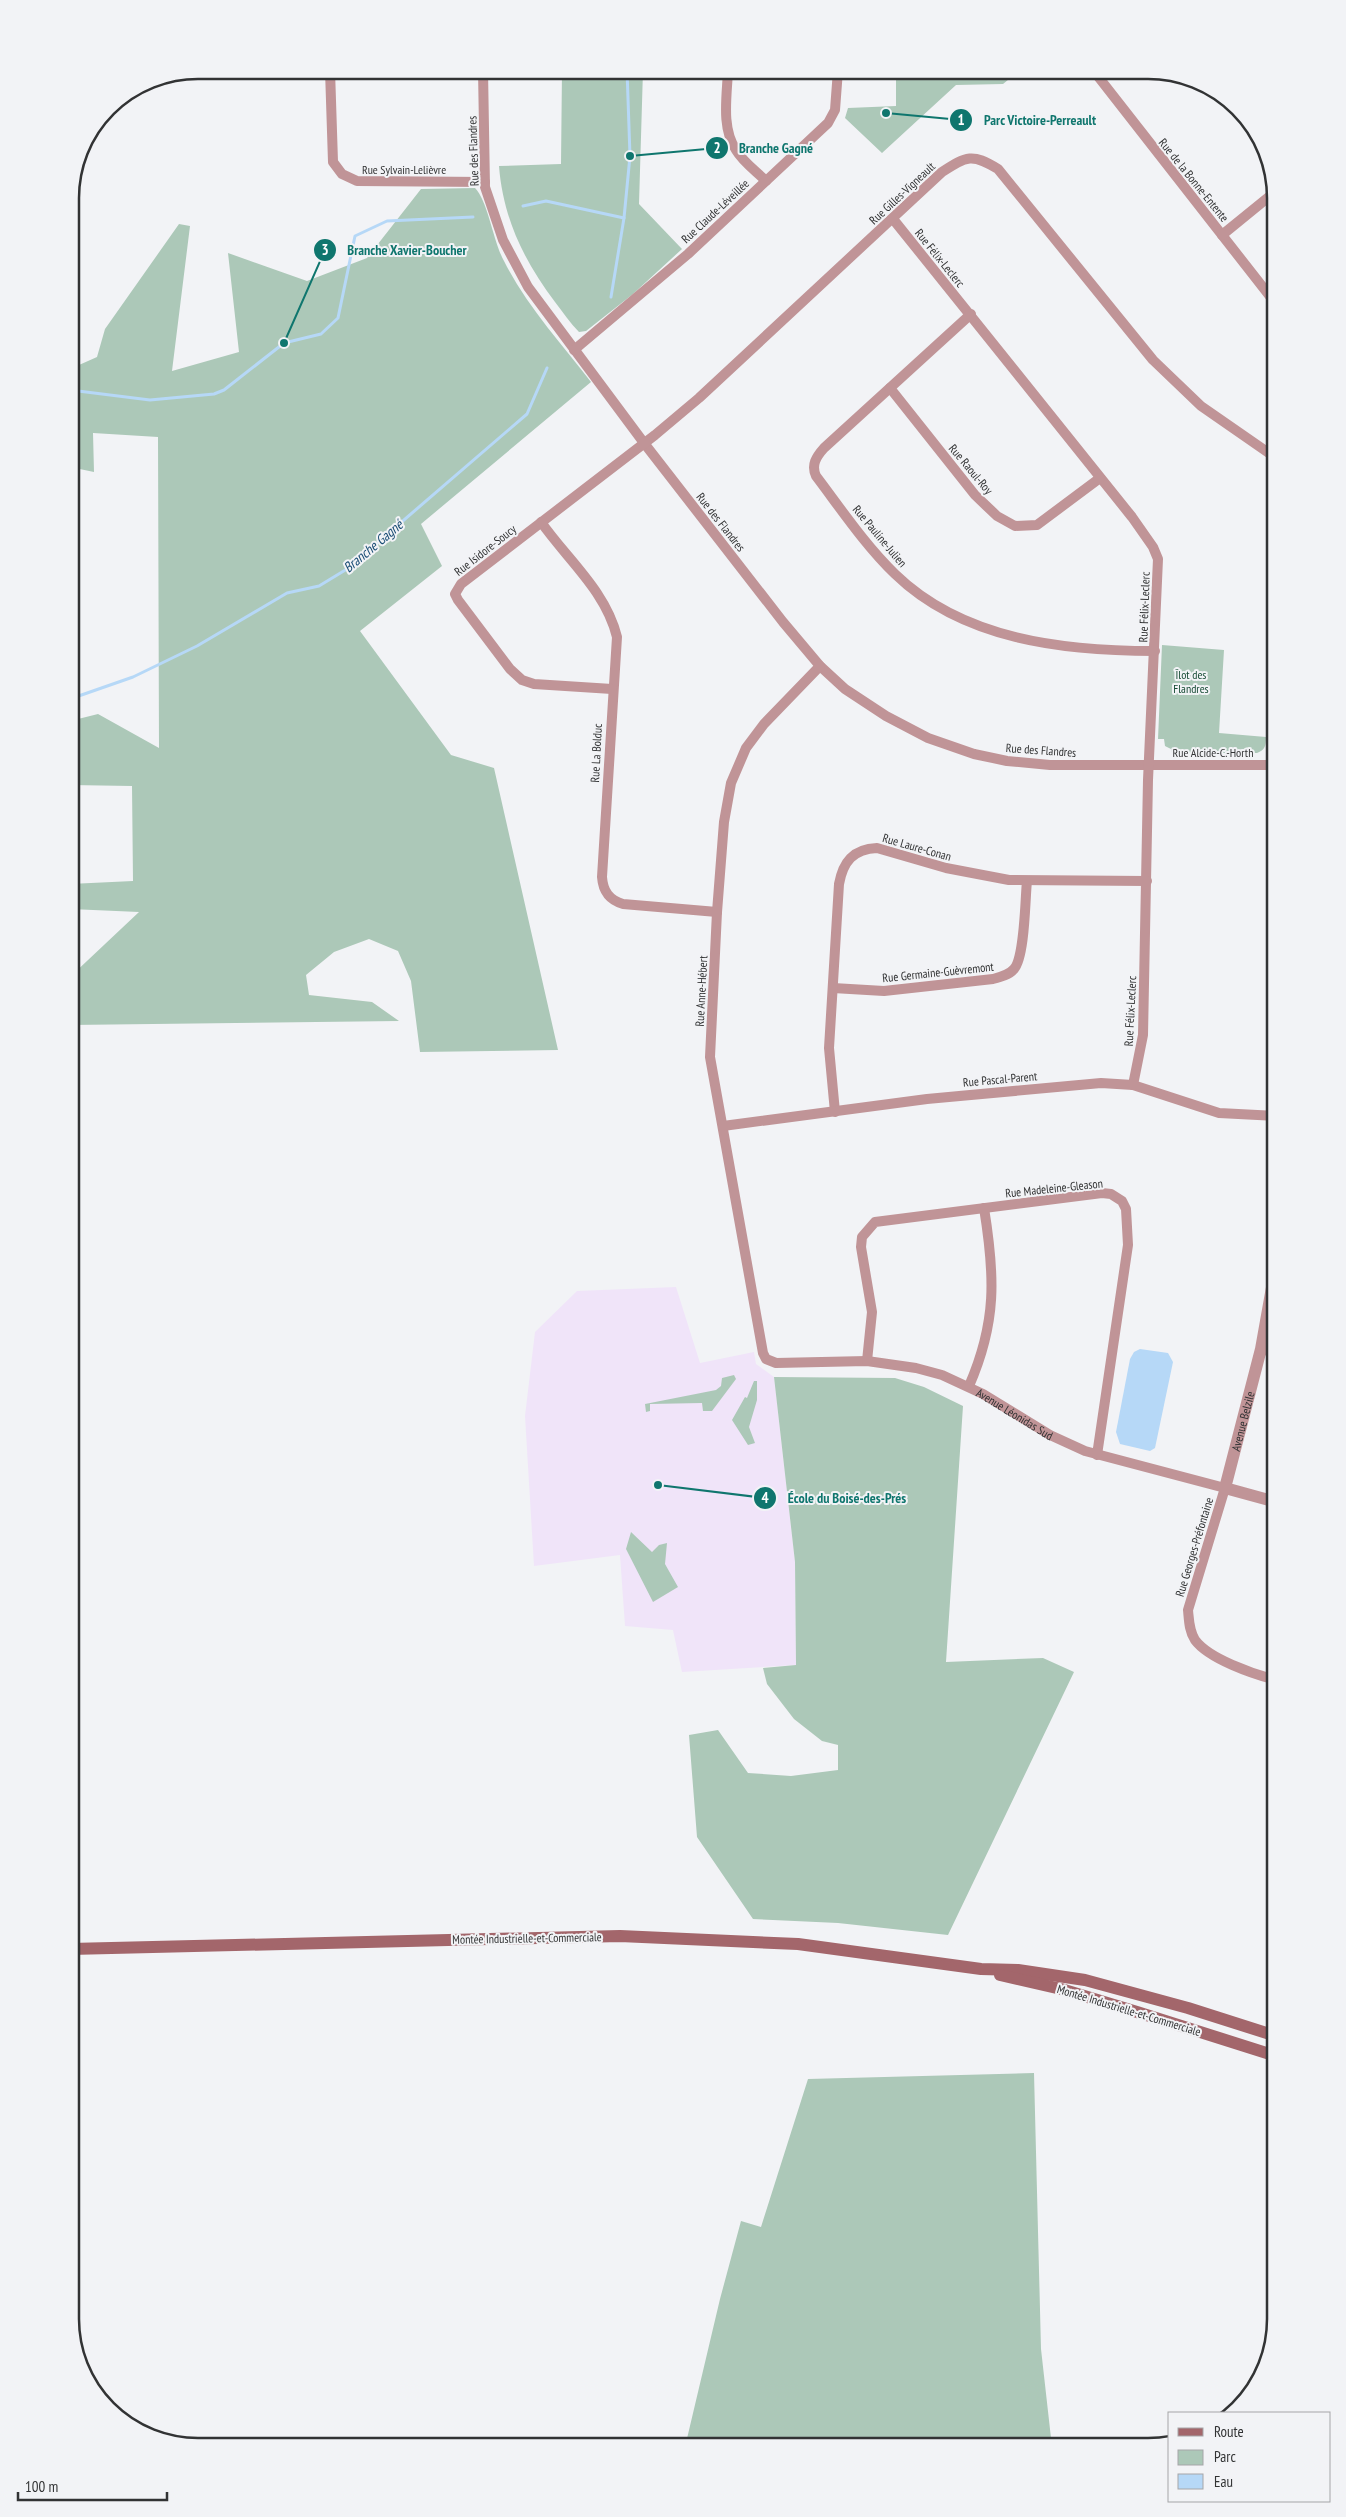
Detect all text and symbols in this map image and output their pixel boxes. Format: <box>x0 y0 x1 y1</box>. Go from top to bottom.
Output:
callout: Parc Victoire-Perreault <box>948 106 1106 135</box>
text: 1 <box>957 110 965 129</box>
text: Parc Victoire-Perreault <box>984 111 1096 129</box>
street label: Rue des Flandres <box>464 115 482 187</box>
callout: Branche Gagné <box>704 133 823 162</box>
street label: Rue de la Bonne-Entente <box>1156 135 1232 225</box>
text: 2 <box>713 138 721 157</box>
text: Branche Gagné <box>739 139 813 157</box>
street label: Rue Gilles-Vigneault <box>866 158 939 227</box>
street label: Rue Sylvain-Lelièvre <box>362 162 446 177</box>
street label: Rue Claude-Léveillée <box>678 176 752 246</box>
street label: Rue Félix-Leclerc <box>912 226 969 291</box>
callout: Branche Xavier-Boucher <box>313 236 477 265</box>
text: 3 <box>321 240 329 259</box>
text: Branche Xavier-Boucher <box>347 241 468 259</box>
street label: Rue Raoul-Roy <box>946 441 997 497</box>
street label: Rue des Flandres <box>693 490 749 554</box>
street label: Rue Pauline-Julien <box>850 502 910 570</box>
water label: Branche Gagné <box>339 515 407 576</box>
street label: Rue Isidore-Soucy <box>451 521 519 579</box>
street label: Rue Félix-Leclerc <box>1135 571 1153 643</box>
park label: Îlot des Flandres <box>1173 667 1209 696</box>
street label: Rue La Bolduc <box>587 722 605 783</box>
street label: Rue des Flandres <box>1005 740 1077 760</box>
street label: Rue Alcide-C.-Horth <box>1173 745 1253 760</box>
street label: Rue Laure-Conan <box>881 830 953 864</box>
street label: Rue Anne-Hébert <box>692 954 710 1027</box>
street label: Rue Germaine-Guèvremont <box>882 959 995 985</box>
street label: Rue Félix-Leclerc <box>1121 975 1139 1047</box>
street label: Rue Pascal-Parent <box>962 1068 1038 1090</box>
street label: Rue Madeleine-Gleason <box>1004 1175 1104 1201</box>
street label: Avenue Léonidas Sud <box>974 1385 1056 1443</box>
street label: Avenue Belzile <box>1227 1390 1257 1453</box>
callout: École du Boisé-des-Prés <box>753 1483 916 1512</box>
text: 4 <box>761 1488 769 1507</box>
text: École du Boisé-des-Prés <box>788 1489 906 1507</box>
street label: Rue Georges-Préfontaine <box>1172 1495 1216 1598</box>
street label: Montée Industrielle-et-Commerciale <box>452 1929 602 1947</box>
street label: Montée Industrielle-et-Commerciale <box>1055 1981 1203 2039</box>
legend <box>1168 2412 1331 2502</box>
text: Route <box>1214 2422 1244 2441</box>
text: Parc <box>1214 2447 1236 2466</box>
scale bar <box>18 2470 166 2502</box>
text: Eau <box>1214 2472 1233 2491</box>
text: 100 m <box>25 2477 58 2496</box>

